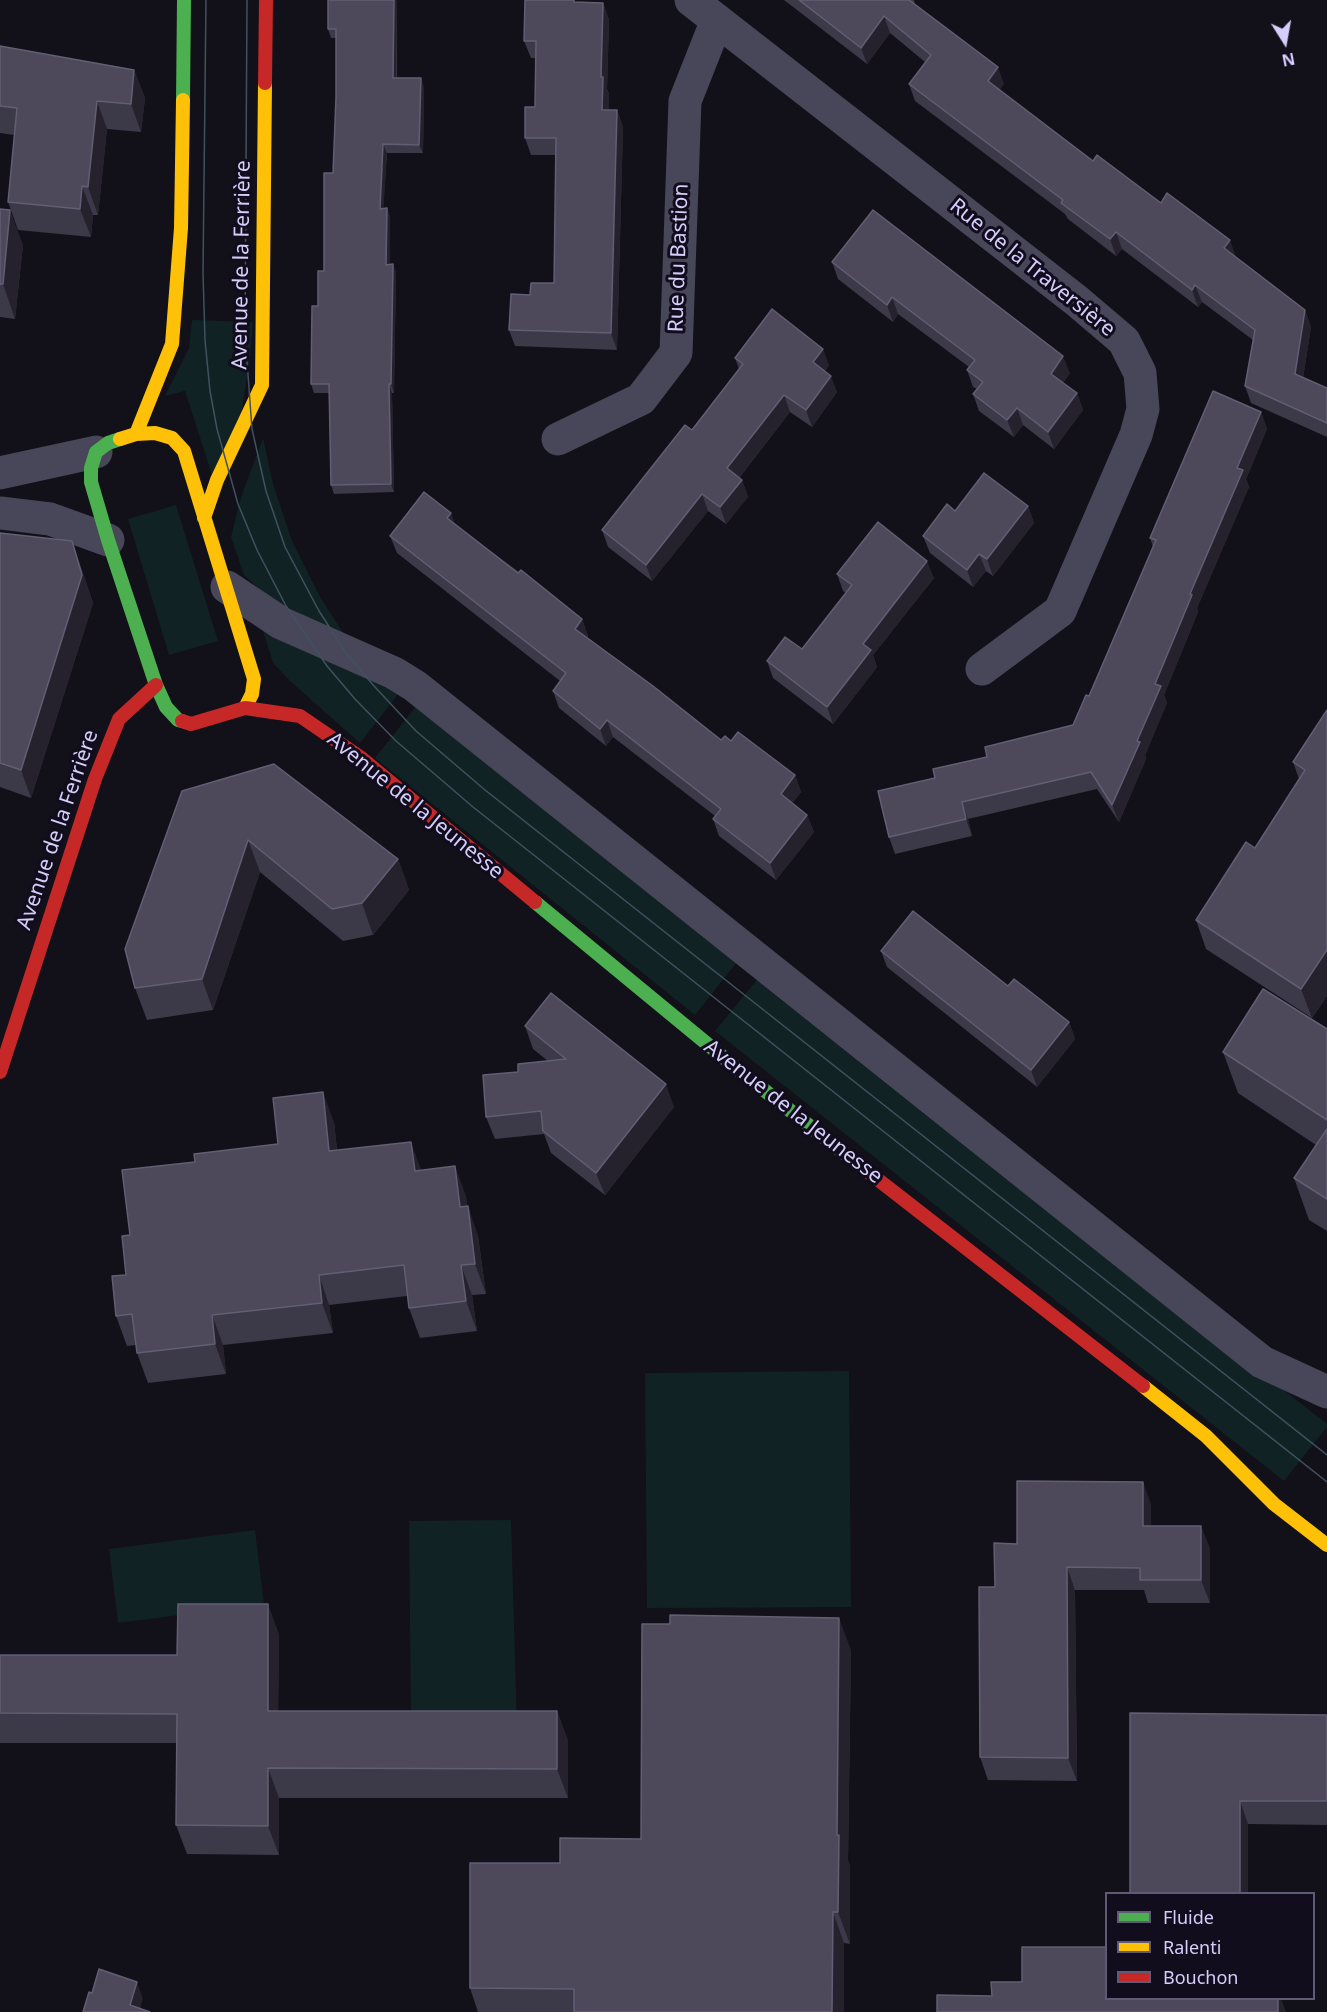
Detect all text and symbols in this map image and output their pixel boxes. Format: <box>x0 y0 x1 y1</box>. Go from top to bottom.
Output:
north arrow <box>1255 12 1315 72</box>
text: N <box>1280 48 1297 72</box>
street label: Avenue de la Ferrière <box>228 160 256 370</box>
street label: Rue du Bastion <box>664 183 694 333</box>
street label: Rue de la Traversière <box>944 194 1120 342</box>
street label: Avenue de la Ferrière <box>12 727 104 933</box>
street label: Avenue de la Jeunesse <box>322 727 508 885</box>
street label: Avenue de la Jeunesse <box>699 1035 887 1189</box>
legend <box>1105 1892 1315 2000</box>
text: Fluide <box>1163 1905 1214 1929</box>
text: Ralenti <box>1163 1935 1221 1959</box>
text: Bouchon <box>1163 1965 1239 1989</box>

